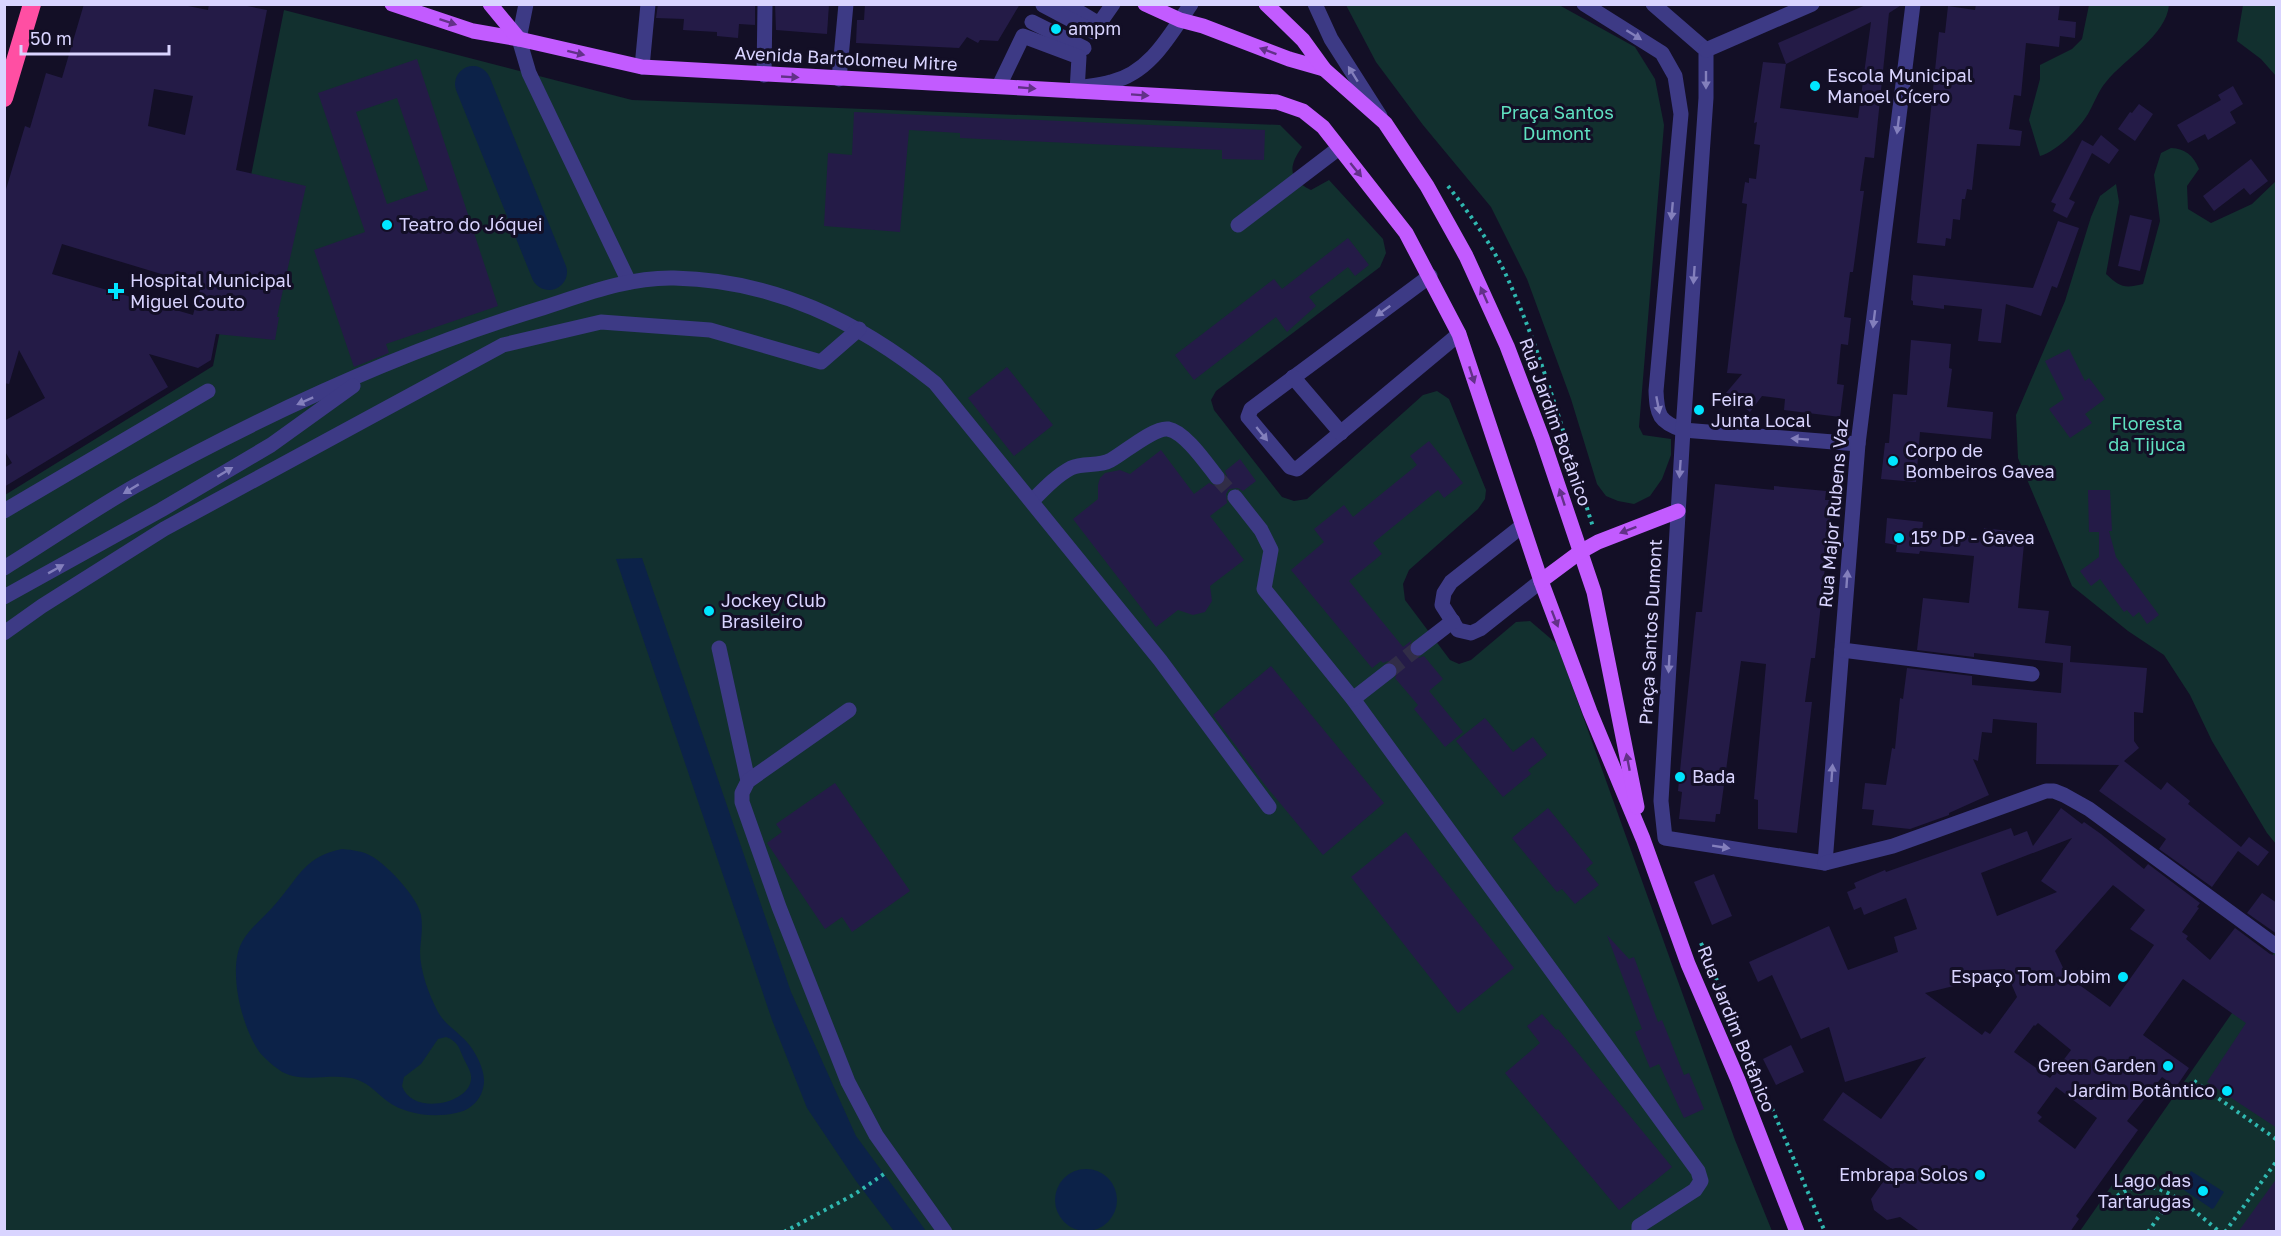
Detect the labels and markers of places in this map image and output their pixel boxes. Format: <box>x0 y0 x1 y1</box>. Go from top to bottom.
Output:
place label: ampm <box>1068 17 1121 39</box>
marker: ampm <box>1049 22 1063 36</box>
place label: Escola Municipal Manoel Cícero <box>1827 64 1973 107</box>
marker: Escola Municipal Manoel Cícero <box>1808 79 1822 93</box>
place label: Teatro do Jóquei <box>399 213 543 235</box>
marker: Teatro do Jóquei <box>380 218 394 232</box>
place label: Hospital Municipal Miguel Couto <box>130 269 292 312</box>
marker: Hospital Municipal Miguel Couto <box>107 282 125 300</box>
place label: Feira Junta Local <box>1711 388 1811 431</box>
marker: Feira Junta Local <box>1692 403 1706 417</box>
place label: Corpo de Bombeiros Gavea <box>1905 439 2055 482</box>
marker: Corpo de Bombeiros Gavea <box>1886 454 1900 468</box>
place label: 15º DP - Gavea <box>1911 526 2035 548</box>
marker: 15º DP - Gavea <box>1892 531 1906 545</box>
place label: Jockey Club Brasileiro <box>721 589 826 632</box>
marker: Jockey Club Brasileiro <box>702 604 716 618</box>
place label: Bada <box>1692 765 1735 787</box>
marker: Bada <box>1673 770 1687 784</box>
place label: Espaço Tom Jobim <box>1951 965 2111 987</box>
marker: Espaço Tom Jobim <box>2116 970 2130 984</box>
place label: Green Garden <box>2038 1054 2156 1076</box>
marker: Green Garden <box>2161 1059 2175 1073</box>
place label: Jardim Botântico <box>2068 1079 2215 1101</box>
marker: Jardim Botântico <box>2220 1084 2234 1098</box>
place label: Embrapa Solos <box>1839 1163 1968 1185</box>
marker: Embrapa Solos <box>1973 1168 1987 1182</box>
place label: Lago das Tartarugas <box>2098 1169 2191 1212</box>
marker: Lago das Tartarugas <box>2196 1184 2210 1198</box>

